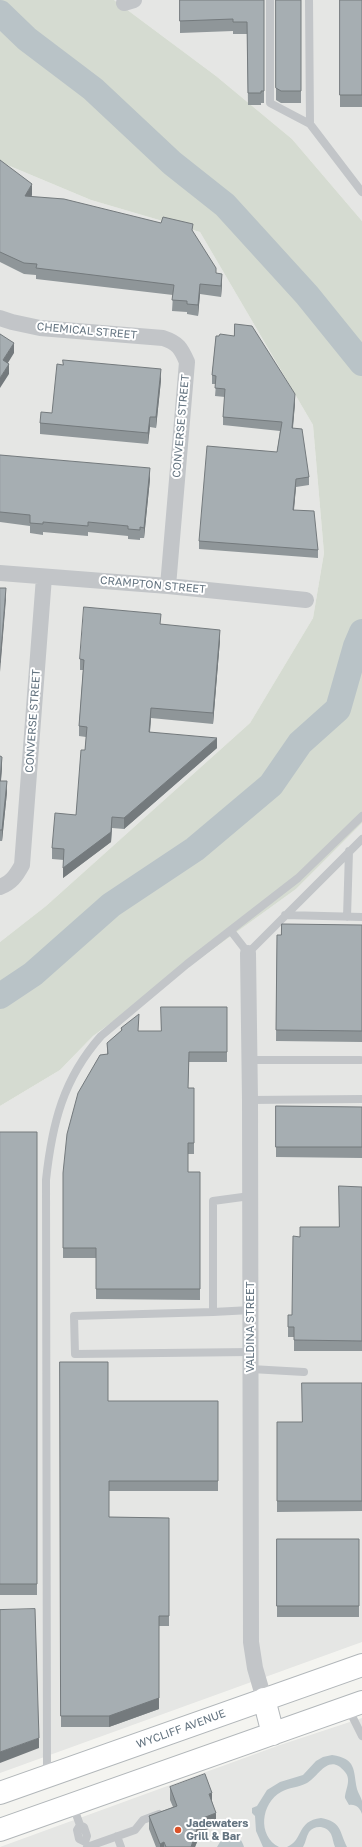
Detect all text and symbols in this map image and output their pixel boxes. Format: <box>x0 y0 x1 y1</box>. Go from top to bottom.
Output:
street label: CHEMICAL STREET <box>36 320 138 342</box>
street label: CONVERSE STREET <box>170 374 192 478</box>
street label: CRAMPTON STREET <box>99 574 207 596</box>
street label: CONVERSE STREET <box>23 669 43 773</box>
street label: VALDINA STREET <box>244 1281 258 1373</box>
street label: WYCLIFF AVENUE <box>135 1707 227 1751</box>
place label: Jadewaters Grill & Bar <box>186 1817 248 1843</box>
marker: Jadewaters Grill & Bar <box>173 1825 183 1835</box>

